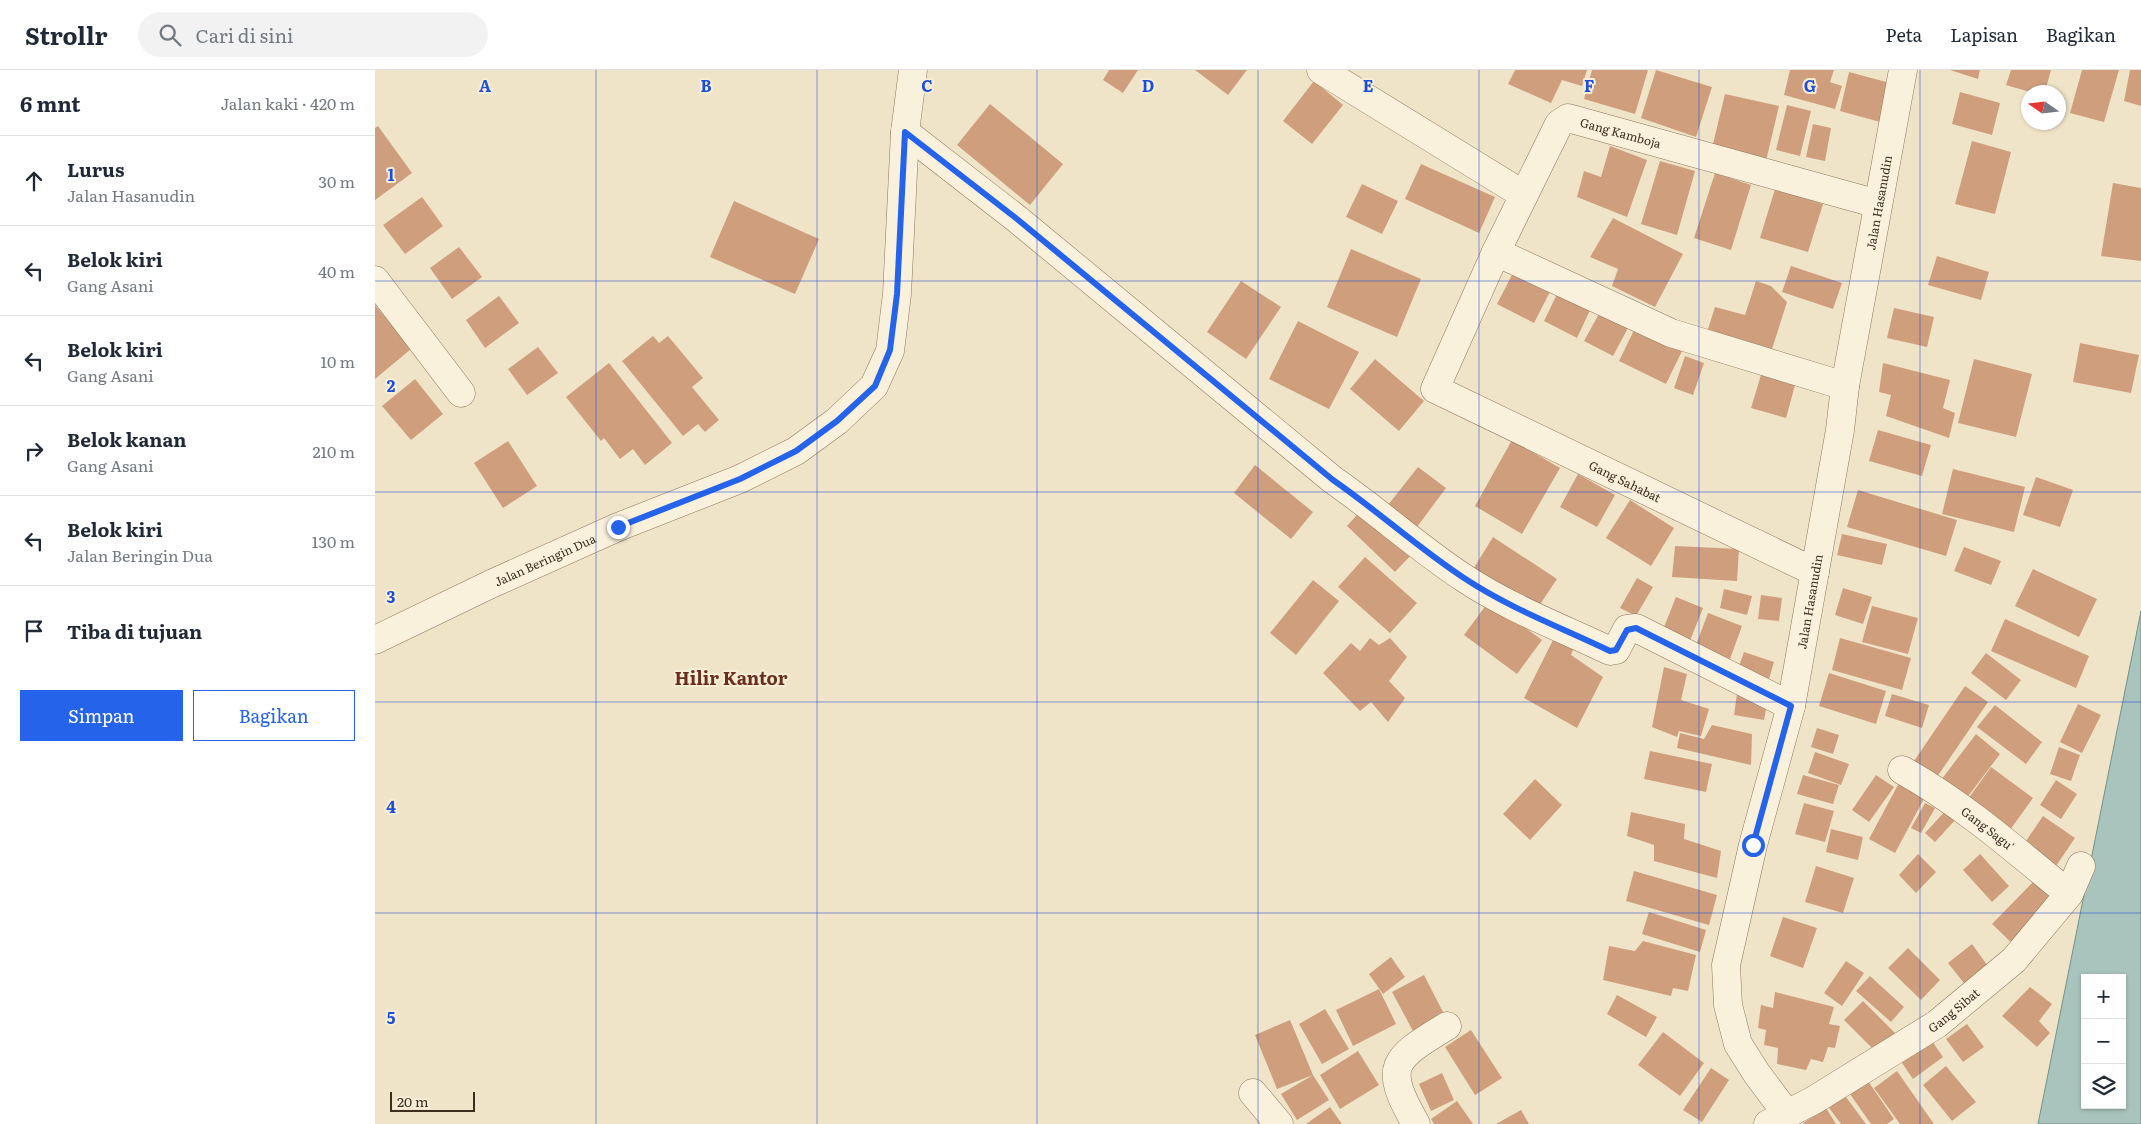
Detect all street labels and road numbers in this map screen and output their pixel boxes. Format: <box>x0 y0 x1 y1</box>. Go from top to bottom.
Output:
street label: Gang Kamboja <box>1578 113 1664 153</box>
street label: Jalan Hasanudin <box>1861 154 1896 252</box>
street label: Gang Sahabat <box>1586 456 1664 506</box>
street label: Jalan Beringin Dua <box>491 529 599 590</box>
street label: Jalan Hasanudin <box>1792 553 1827 651</box>
street label: Gang Sagu' <box>1958 802 2018 855</box>
street label: Gang Sibat <box>1924 984 1983 1037</box>

